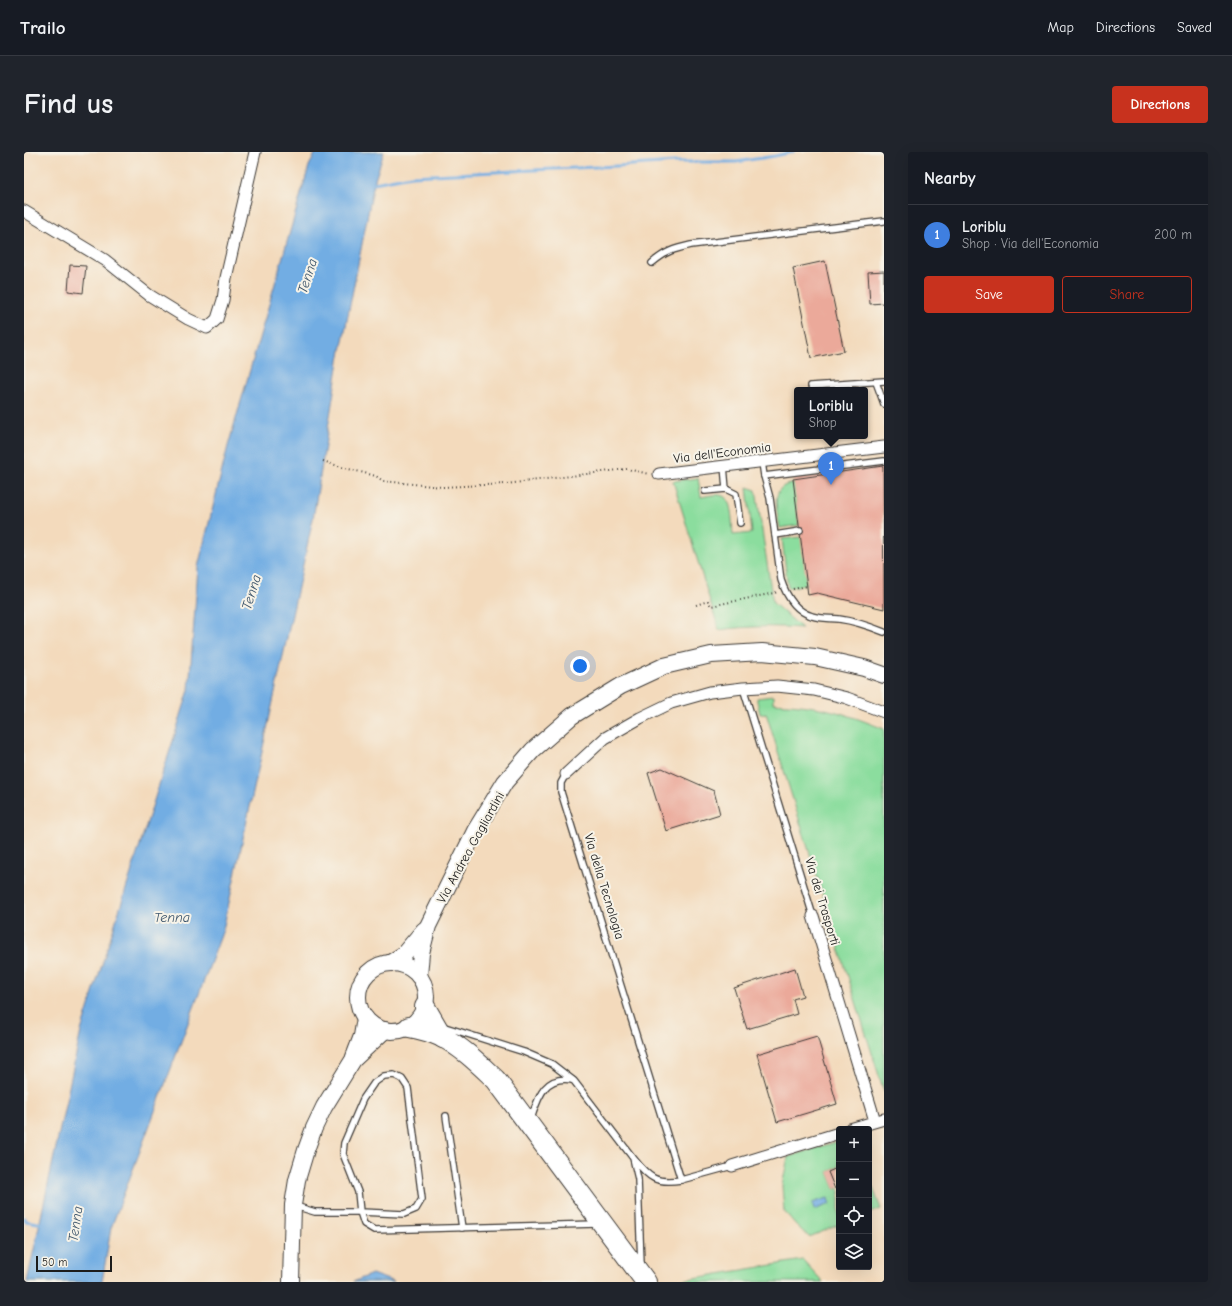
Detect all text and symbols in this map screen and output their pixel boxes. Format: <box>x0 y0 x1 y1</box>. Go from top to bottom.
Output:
text: Trailo <box>20 17 66 39</box>
text: Map <box>1047 19 1074 36</box>
text: Directions <box>1096 19 1155 36</box>
text: Saved <box>1177 19 1212 36</box>
button: Directions <box>1112 86 1208 123</box>
text: Find us <box>24 88 113 120</box>
text: Nearby <box>924 169 975 188</box>
text: Loriblu <box>962 218 1006 236</box>
text: 1 <box>934 227 940 242</box>
text: 200 m <box>1154 227 1192 242</box>
text: Shop · Via dell'Economia <box>962 236 1099 251</box>
water label: Tenna <box>294 256 321 296</box>
button: Save <box>924 276 1054 313</box>
button: Share <box>1062 276 1192 313</box>
popup <box>794 387 868 439</box>
text: Loriblu <box>809 397 853 415</box>
text: Shop <box>809 415 837 430</box>
street label: Via dell'Economia <box>672 439 772 466</box>
pin: 1 <box>818 452 844 485</box>
water label: Tenna <box>238 572 265 612</box>
your location <box>570 656 590 676</box>
street label: Via Andrea Gagliardini <box>434 789 507 906</box>
street label: Via della Tecnologia <box>581 831 628 941</box>
street label: Via dei Trasporti <box>802 855 843 947</box>
water label: Tenna <box>154 909 190 926</box>
map controls <box>836 1126 872 1270</box>
button: + <box>836 1126 872 1162</box>
button: − <box>836 1162 872 1198</box>
button: locate <box>836 1198 872 1234</box>
water label: Tenna <box>65 1205 86 1243</box>
button: layers <box>836 1234 872 1270</box>
scale bar <box>36 1254 112 1273</box>
text: 50 m <box>42 1256 67 1269</box>

